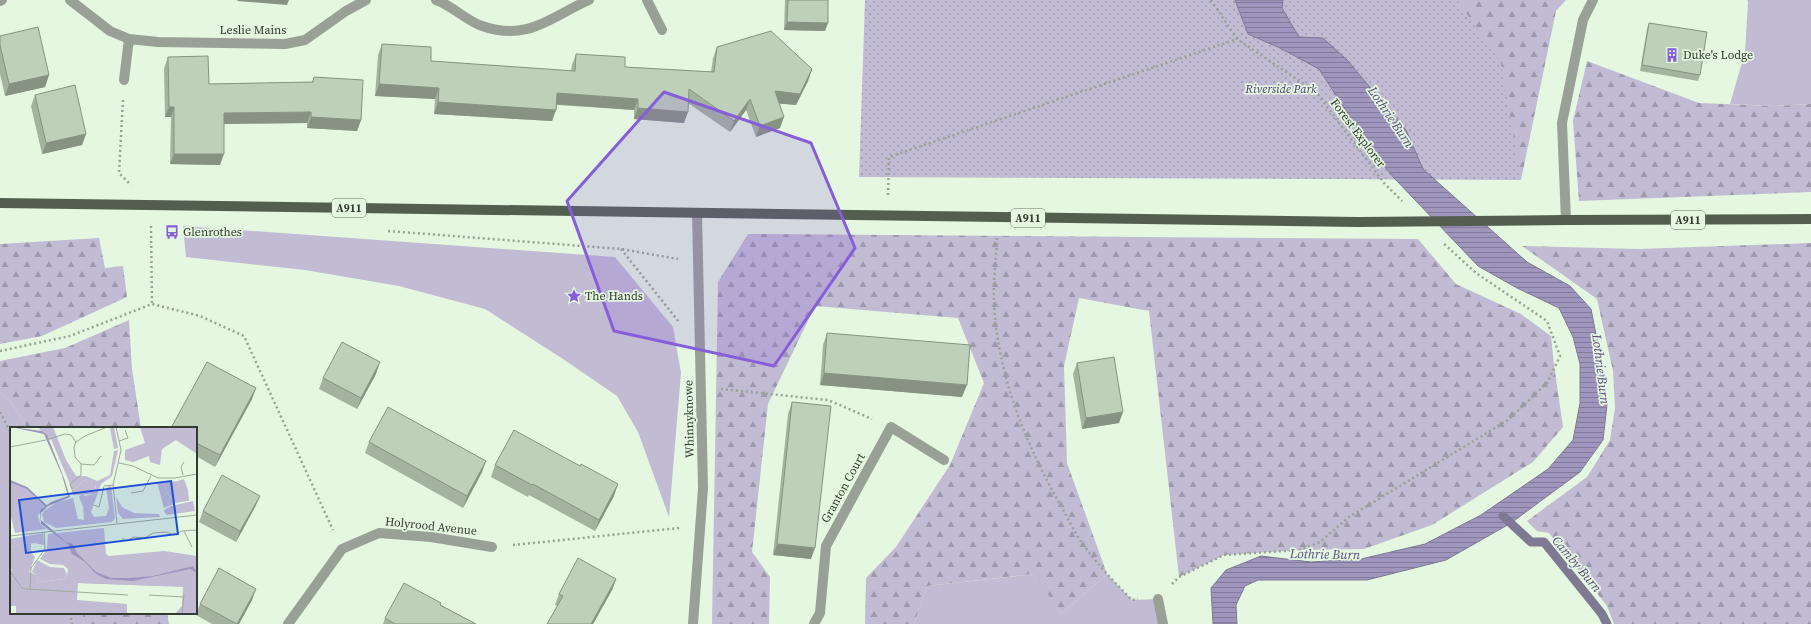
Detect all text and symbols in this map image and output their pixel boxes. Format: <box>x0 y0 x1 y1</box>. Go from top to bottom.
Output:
street label: Leslie Mains <box>219 22 287 38</box>
building icon: Duke's Lodge <box>1664 47 1680 63</box>
place label: Duke's Lodge <box>1683 47 1753 63</box>
park label: Riverside Park <box>1244 81 1317 97</box>
water label: Lothrie Burn <box>1364 82 1418 151</box>
street label: Forest Explorer <box>1327 95 1389 171</box>
road number: A911 <box>332 199 366 217</box>
road number: A911 <box>1011 209 1045 227</box>
road number: A911 <box>1671 211 1705 229</box>
bus stop icon: Glenrothes <box>164 224 180 240</box>
place label: Glenrothes <box>183 224 242 240</box>
place icon: The Hands <box>566 288 582 304</box>
place label: The Hands <box>585 288 643 304</box>
water label: Lothrie Burn <box>1588 332 1614 406</box>
street label: Whinnyknowe <box>680 380 698 458</box>
inset map <box>10 427 197 614</box>
street label: Granton Court <box>817 450 869 526</box>
street label: Holyrood Avenue <box>384 513 478 539</box>
water label: Camby Burn <box>1548 532 1606 596</box>
water label: Lothrie Burn <box>1289 545 1361 563</box>

